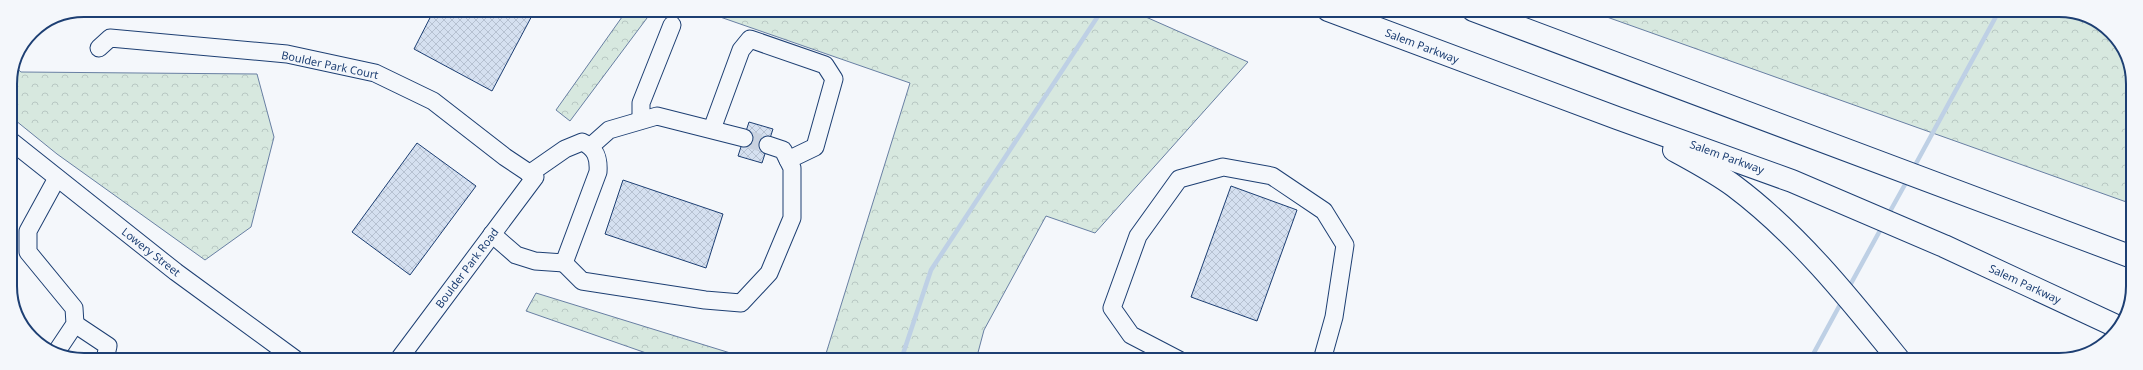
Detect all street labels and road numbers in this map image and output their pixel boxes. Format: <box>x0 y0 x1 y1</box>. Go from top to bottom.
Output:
street label: Salem Parkway <box>1383 25 1462 67</box>
street label: Boulder Park Court <box>280 47 380 82</box>
street label: Salem Parkway <box>1688 136 1767 177</box>
street label: Lowery Street <box>119 224 184 279</box>
street label: Boulder Park Road <box>432 225 502 311</box>
street label: Salem Parkway <box>1987 260 2064 307</box>

